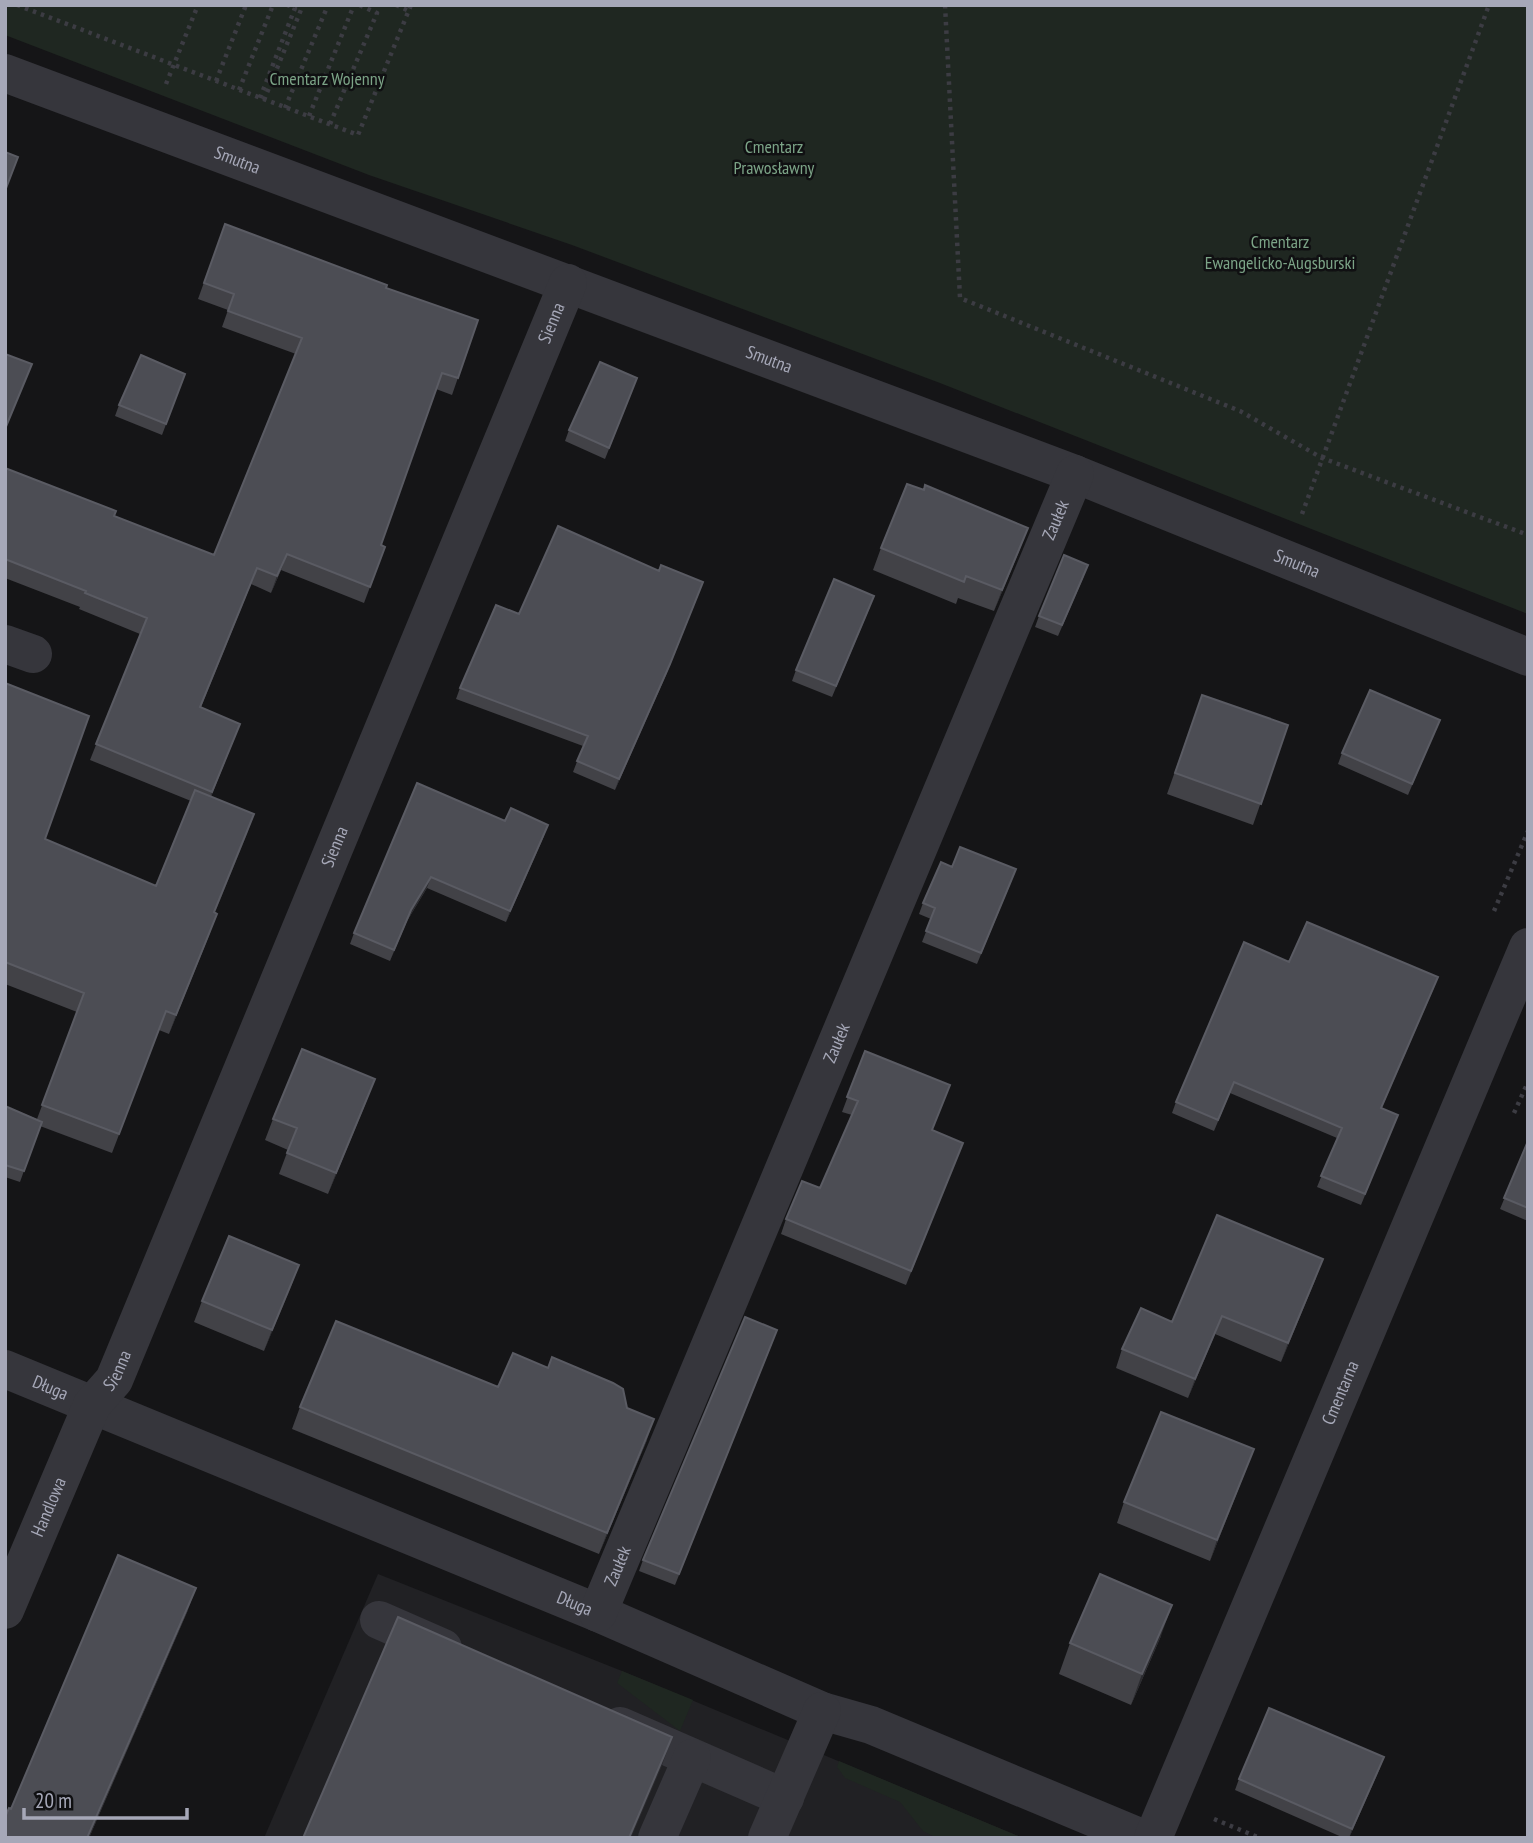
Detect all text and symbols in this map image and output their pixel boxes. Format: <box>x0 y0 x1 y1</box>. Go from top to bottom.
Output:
park label: Cmentarz Wojenny <box>270 67 385 90</box>
park label: Cmentarz Prawosławny <box>734 135 815 179</box>
street label: Smutna <box>211 140 264 179</box>
park label: Cmentarz Ewangelicko-Augsburski <box>1205 230 1355 274</box>
street label: Sienna <box>532 299 570 347</box>
street label: Smutna <box>743 340 795 378</box>
street label: Zaułek <box>1037 496 1074 543</box>
street label: Smutna <box>1271 544 1323 583</box>
street label: Sienna <box>316 823 353 870</box>
street label: Zaułek <box>818 1019 855 1066</box>
street label: Sienna <box>98 1347 136 1396</box>
street label: Cmentarna <box>1316 1357 1364 1428</box>
street label: Długa <box>29 1370 72 1405</box>
street label: Handlowa <box>26 1474 71 1540</box>
street label: Zaułek <box>599 1542 636 1589</box>
street label: Długa <box>554 1585 596 1621</box>
scale bar <box>24 1776 187 1820</box>
text: 20 m <box>35 1787 72 1814</box>

